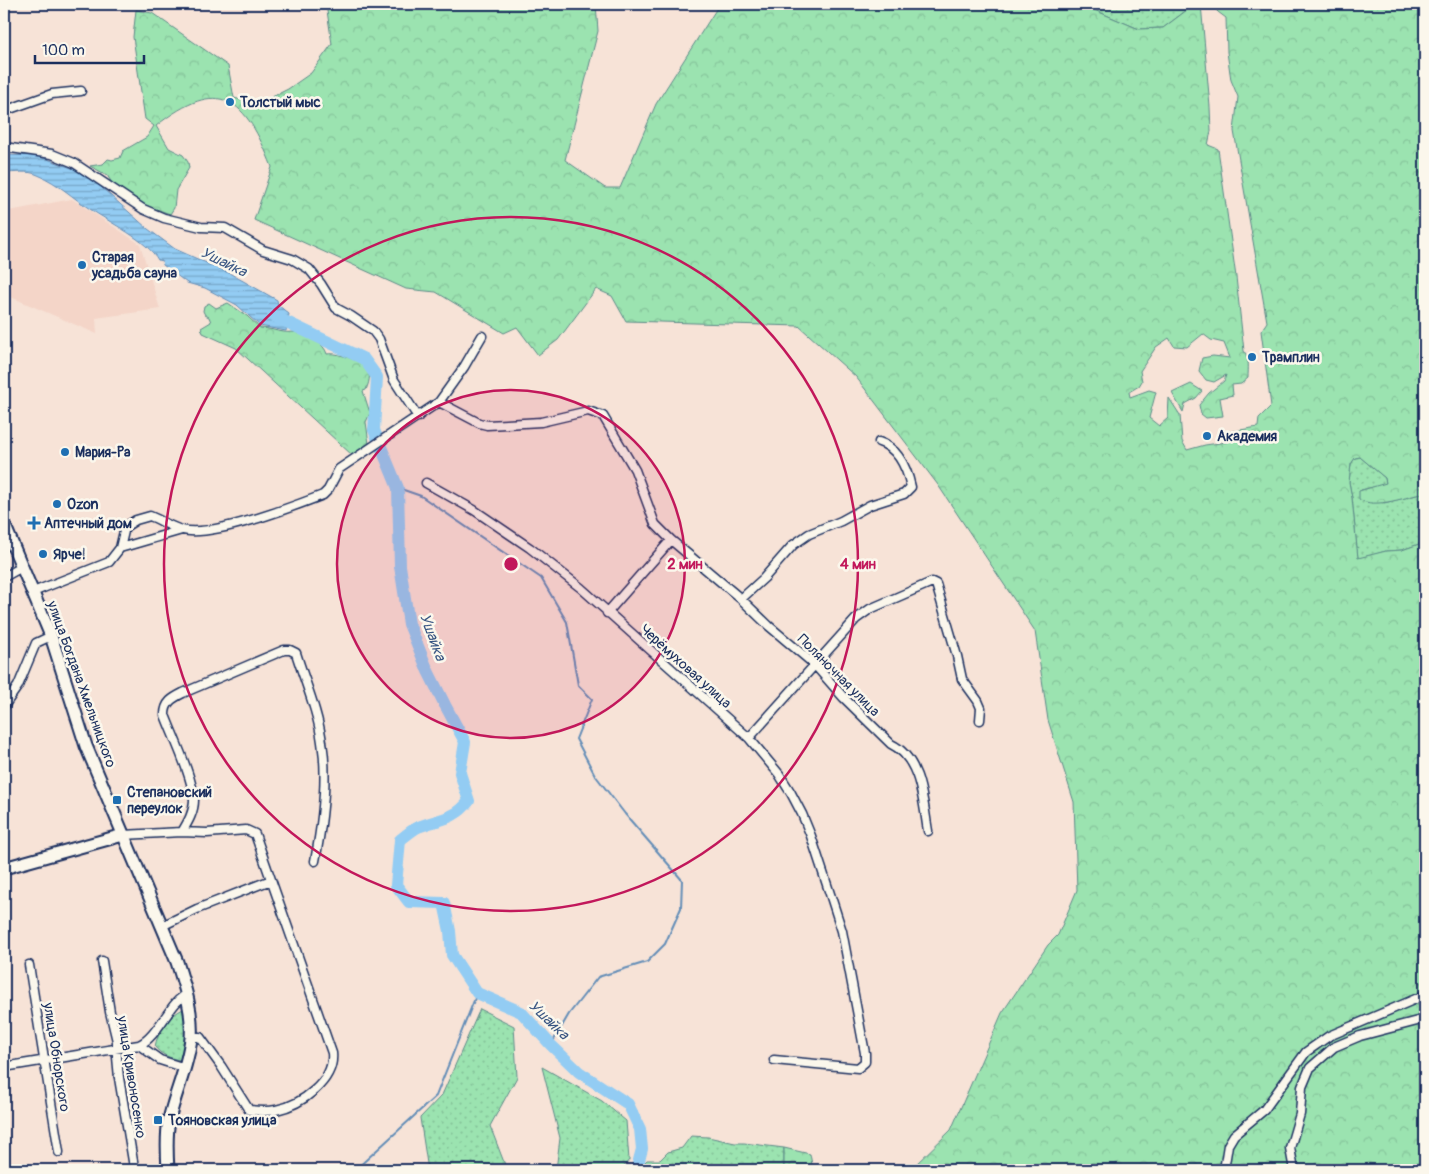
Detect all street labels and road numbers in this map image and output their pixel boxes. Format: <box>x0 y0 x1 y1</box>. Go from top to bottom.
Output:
street label: улица Богдана Хмельницкого <box>43 598 120 770</box>
street label: Черёмуховая улица <box>636 621 735 712</box>
street label: Поляночная улица <box>794 631 883 720</box>
street label: улица Обнорского <box>39 1000 74 1113</box>
street label: улица Кривоносенко <box>113 1014 150 1140</box>

